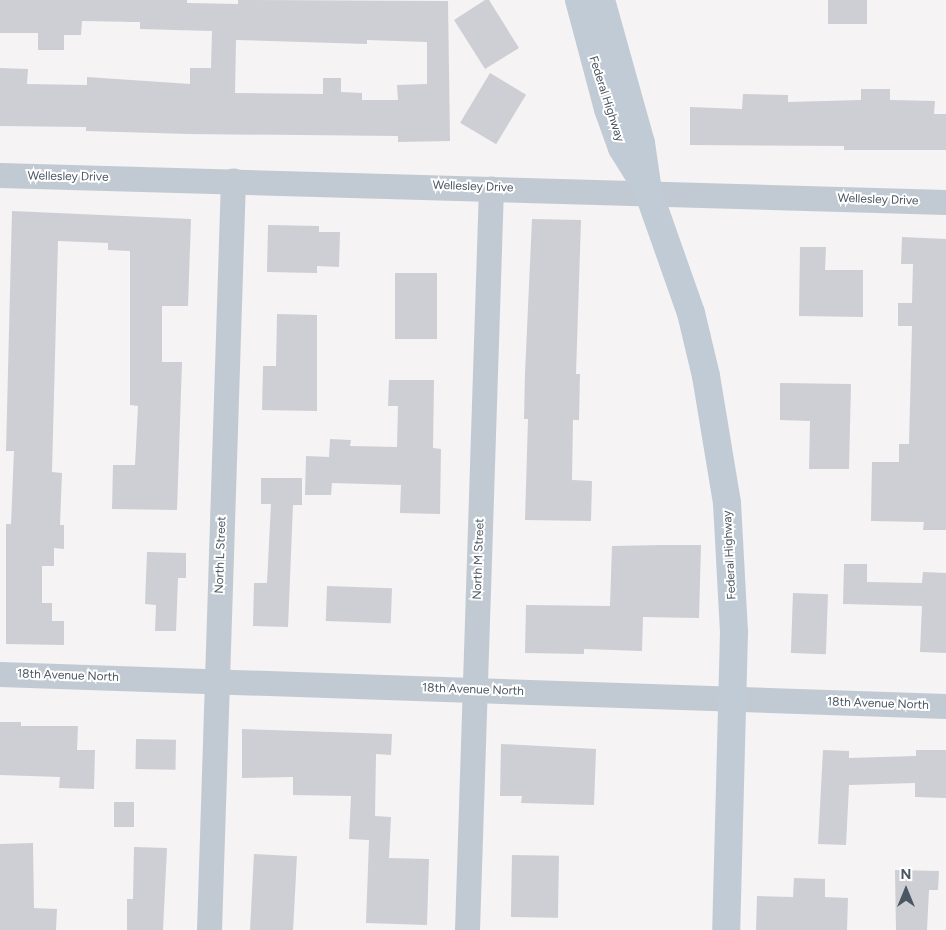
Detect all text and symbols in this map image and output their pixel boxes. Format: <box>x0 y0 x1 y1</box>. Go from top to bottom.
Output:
street label: Federal Highway <box>585 54 627 144</box>
street label: Wellesley Drive <box>27 169 109 185</box>
street label: Wellesley Drive <box>432 178 514 196</box>
street label: Wellesley Drive <box>837 191 919 209</box>
street label: Federal Highway <box>720 510 740 600</box>
street label: North L Street <box>212 516 230 594</box>
street label: North M Street <box>470 518 488 600</box>
street label: 18th Avenue North <box>17 667 119 685</box>
street label: 18th Avenue North <box>422 681 524 699</box>
street label: 18th Avenue North <box>827 695 929 713</box>
north arrow <box>881 865 931 915</box>
text: N <box>901 866 911 883</box>

